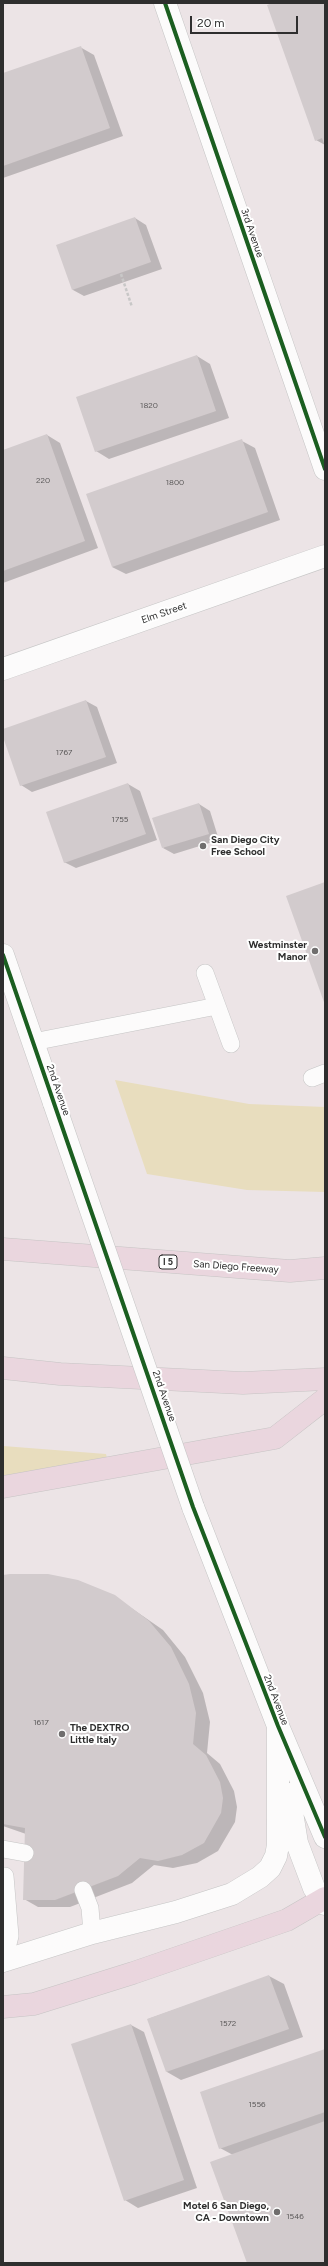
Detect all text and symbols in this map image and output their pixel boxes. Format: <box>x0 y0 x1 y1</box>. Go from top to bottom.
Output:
scale bar <box>192 8 300 34</box>
text: 20 m <box>197 16 225 30</box>
street label: 3rd Avenue <box>238 207 266 259</box>
house number: 1820 <box>140 401 158 411</box>
house number: 220 <box>36 476 50 486</box>
house number: 1800 <box>166 478 184 488</box>
street label: Elm Street <box>140 600 188 626</box>
house number: 1767 <box>56 748 72 758</box>
house number: 1755 <box>112 815 128 825</box>
place label: San Diego City Free School <box>211 834 279 858</box>
marker: San Diego City Free School <box>198 841 208 851</box>
place label: Westminster Manor <box>248 939 307 962</box>
marker: Westminster Manor <box>310 946 320 956</box>
street label: 2nd Avenue <box>44 1063 72 1117</box>
road number: I 5 <box>159 1255 177 1269</box>
street label: San Diego Freeway <box>193 1258 279 1276</box>
street label: 2nd Avenue <box>150 1369 178 1423</box>
street label: 2nd Avenue <box>261 1673 291 1727</box>
house number: 1617 <box>33 1718 49 1728</box>
place label: The DEXTRO Little Italy <box>70 1722 129 1746</box>
marker: The DEXTRO Little Italy <box>57 1729 67 1739</box>
house number: 1572 <box>220 2019 236 2029</box>
house number: 1556 <box>248 2100 266 2110</box>
place label: Motel 6 San Diego, CA - Downtown <box>183 2200 269 2224</box>
marker: Motel 6 San Diego, CA - Downtown <box>272 2207 282 2217</box>
house number: 1546 <box>286 2212 304 2222</box>

